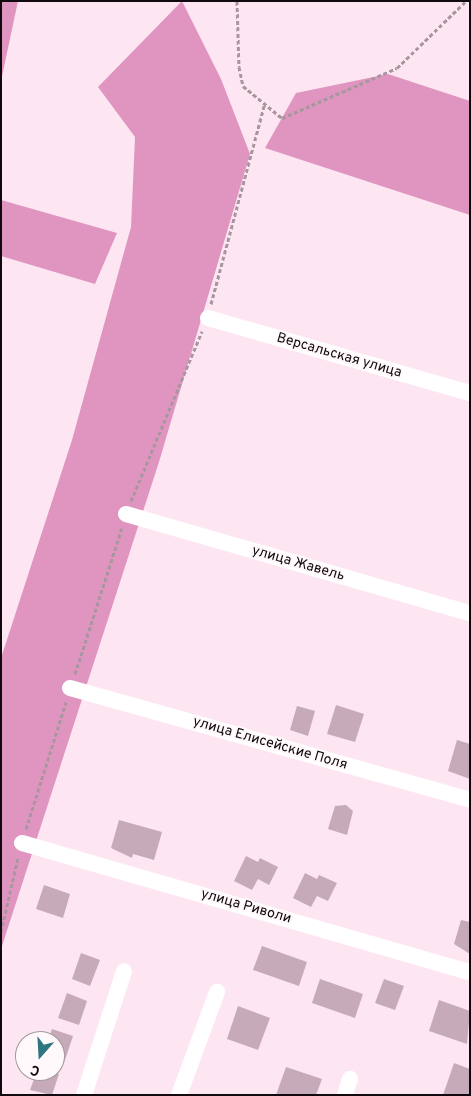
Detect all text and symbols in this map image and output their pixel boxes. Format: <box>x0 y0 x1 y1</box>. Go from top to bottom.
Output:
street label: Версальская улица <box>274 330 404 382</box>
street label: улица Жавель <box>250 543 346 585</box>
street label: улица Елисейские Поля <box>191 714 349 774</box>
street label: улица Риволи <box>199 886 293 928</box>
north arrow <box>15 1031 65 1081</box>
text: С <box>28 1060 42 1079</box>

